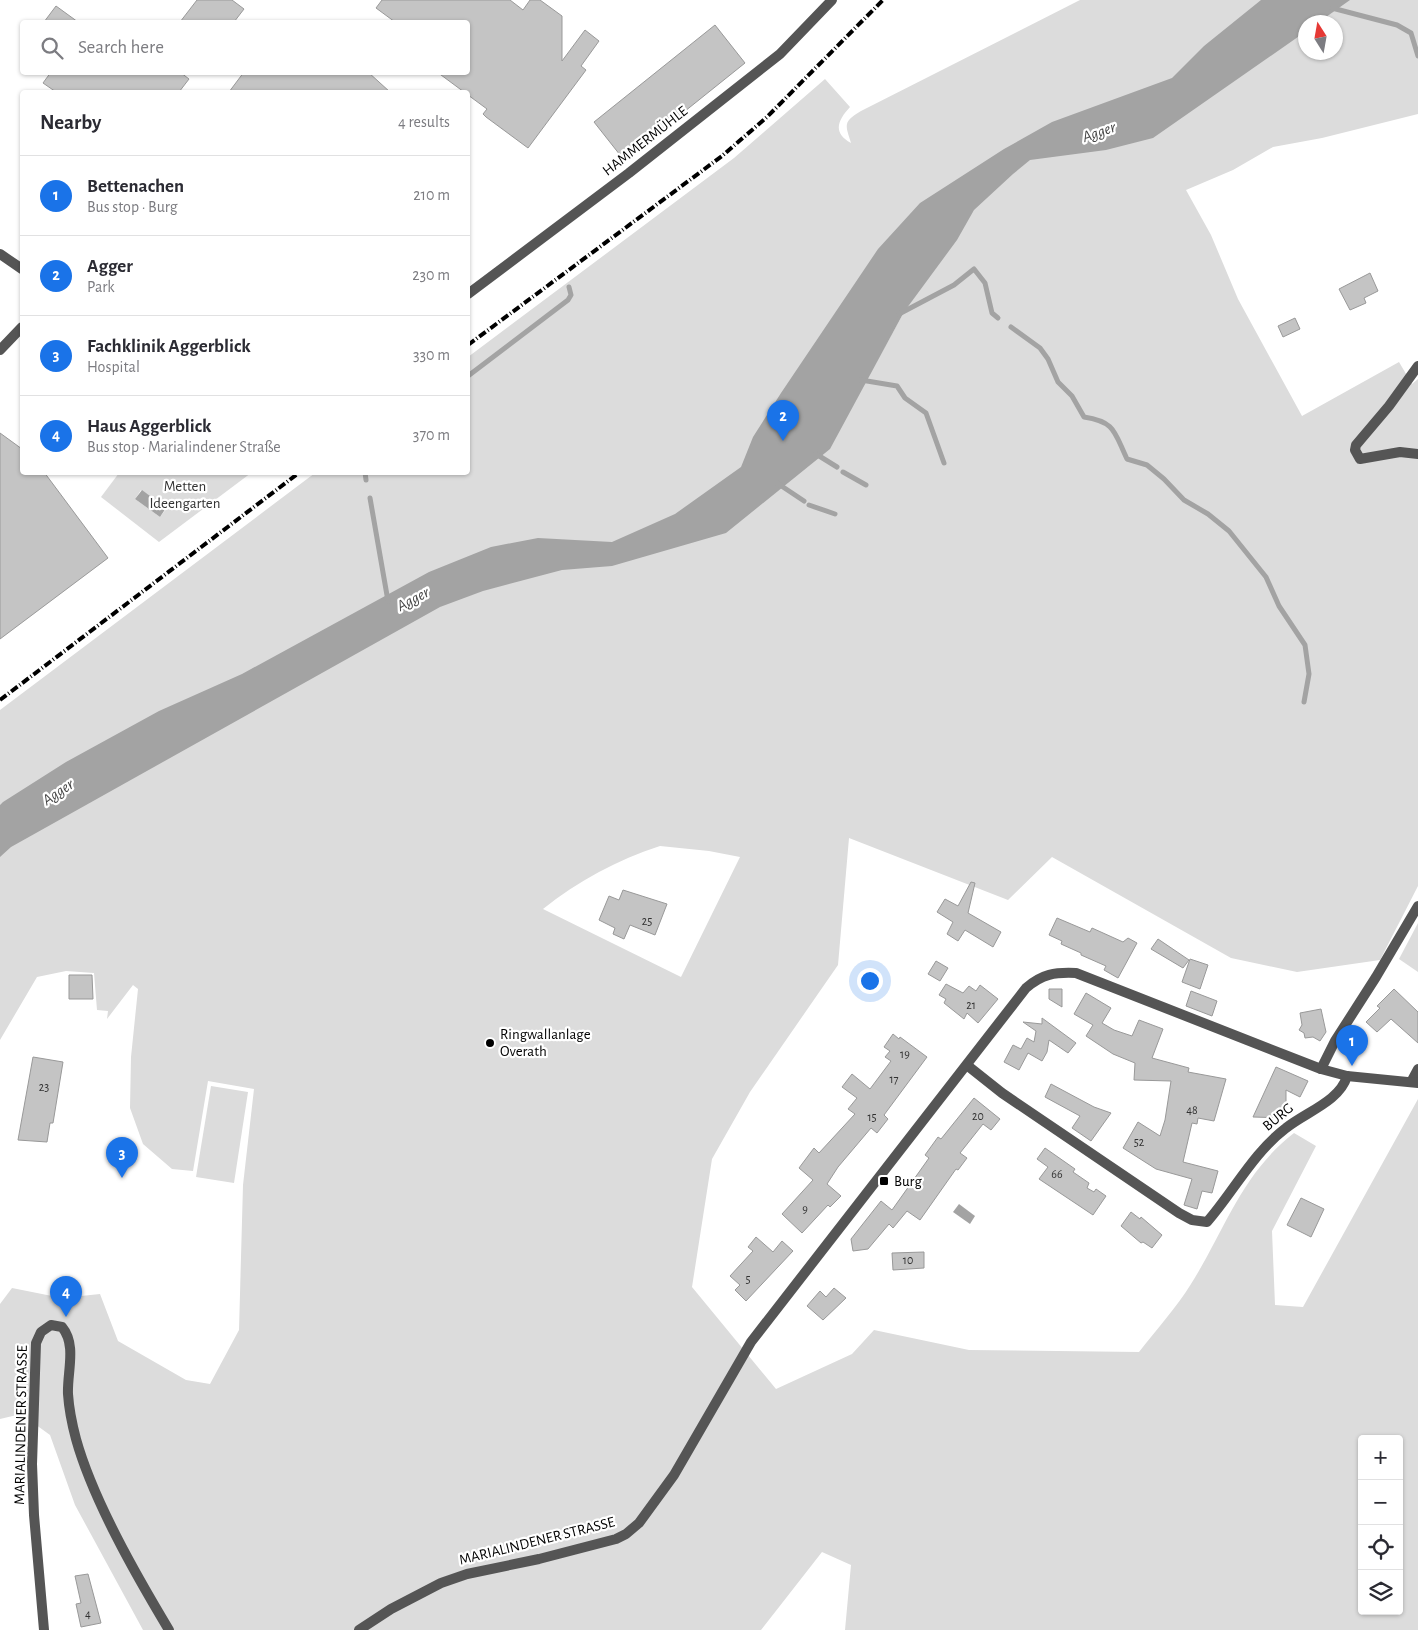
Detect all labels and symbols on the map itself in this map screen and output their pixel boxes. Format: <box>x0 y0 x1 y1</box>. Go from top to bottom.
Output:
north arrow <box>1298 15 1343 60</box>
street label: HAMMERMÜHLE <box>599 102 690 179</box>
water label: Agger <box>1079 119 1118 145</box>
pin: 2 <box>767 400 799 441</box>
park label: Metten Ideengarten <box>149 479 221 511</box>
water label: Agger <box>393 584 433 615</box>
water label: Agger <box>39 775 77 809</box>
house number: 25 <box>642 915 652 927</box>
your location <box>857 968 883 994</box>
house number: 21 <box>966 999 976 1011</box>
pin: 1 <box>1336 1025 1368 1066</box>
place label: Ringwallanlage Overath <box>500 1027 591 1059</box>
marker: Ringwallanlage Overath <box>484 1037 496 1049</box>
house number: 19 <box>900 1048 910 1060</box>
house number: 17 <box>889 1073 899 1085</box>
house number: 23 <box>39 1081 49 1093</box>
street label: BURG <box>1260 1100 1296 1134</box>
house number: 48 <box>1186 1104 1198 1116</box>
house number: 20 <box>972 1110 984 1122</box>
house number: 15 <box>867 1111 877 1123</box>
house number: 52 <box>1134 1136 1145 1148</box>
pin: 3 <box>106 1137 138 1178</box>
house number: 66 <box>1051 1168 1063 1180</box>
place label: Burg <box>894 1174 922 1189</box>
marker: Burg <box>878 1175 890 1187</box>
house number: 9 <box>802 1203 808 1215</box>
house number: 10 <box>903 1254 913 1266</box>
house number: 5 <box>745 1273 751 1285</box>
pin: 4 <box>50 1276 82 1317</box>
street label: MARIALINDENER STRASSE <box>12 1345 30 1505</box>
street label: MARIALINDENER STRASSE <box>458 1514 616 1568</box>
house number: 4 <box>85 1608 91 1620</box>

